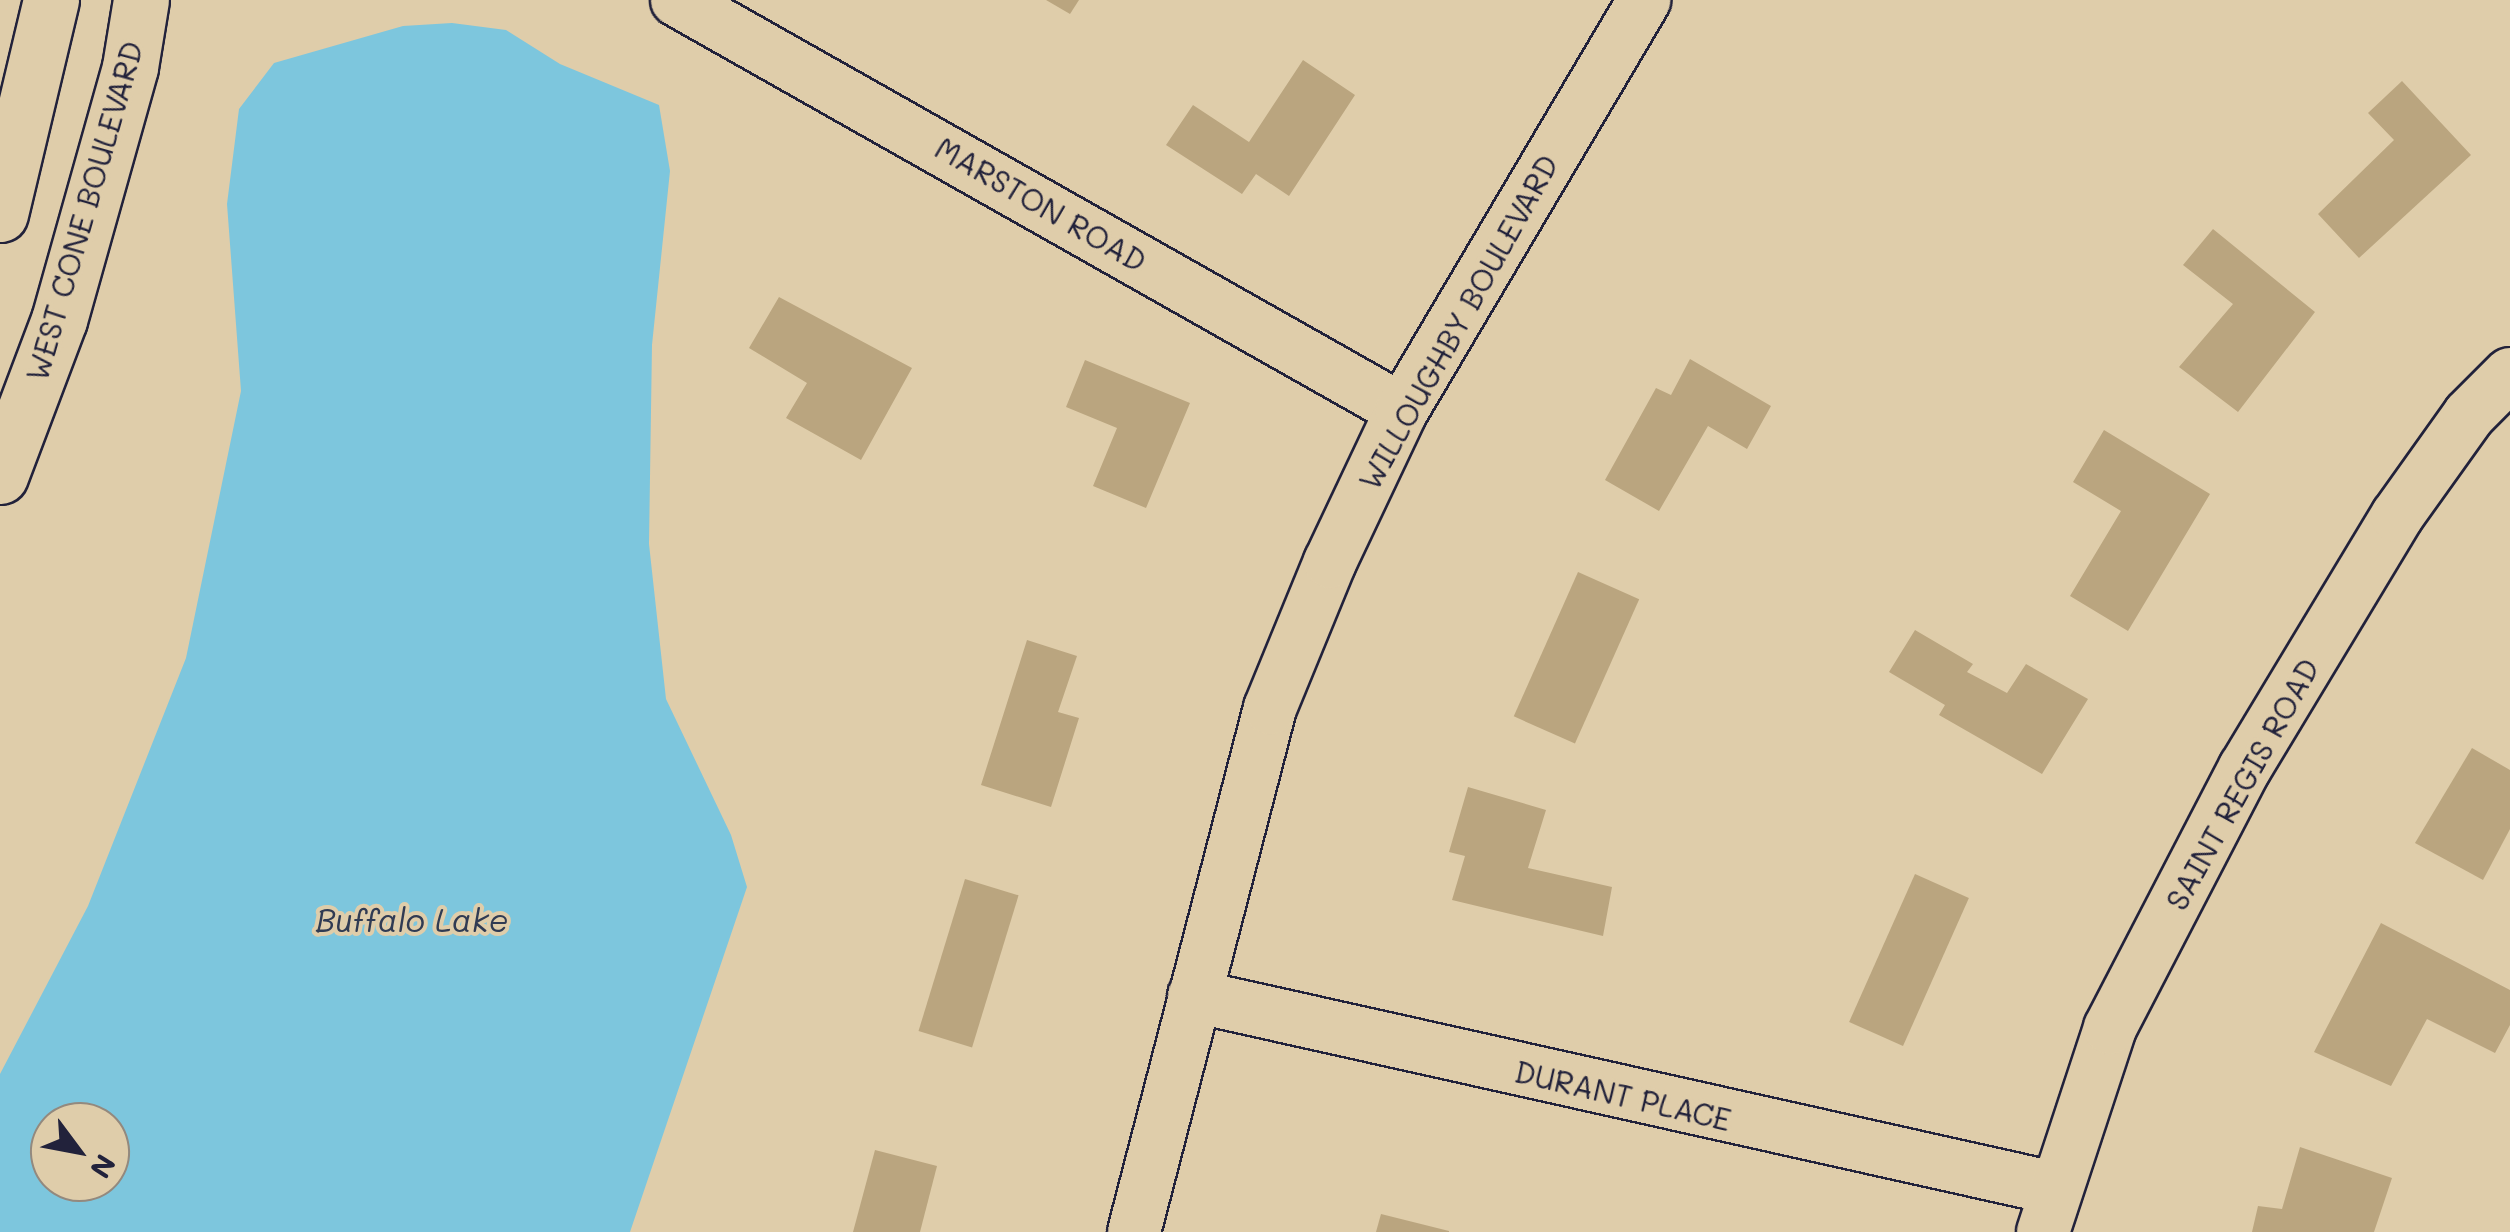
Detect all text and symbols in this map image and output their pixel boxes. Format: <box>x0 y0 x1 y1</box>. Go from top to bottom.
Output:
street label: WEST CONE BOULEVARD <box>18 37 150 385</box>
street label: MARSTON ROAD <box>929 129 1153 279</box>
street label: WILLOUGHBY BOULEVARD <box>1351 148 1565 496</box>
street label: SAINT REGIS ROAD <box>2158 652 2326 916</box>
water label: Buffalo Lake <box>315 900 509 938</box>
street label: DURANT PLACE <box>1511 1053 1735 1137</box>
north arrow <box>30 1102 130 1202</box>
text: N <box>83 1148 125 1185</box>

